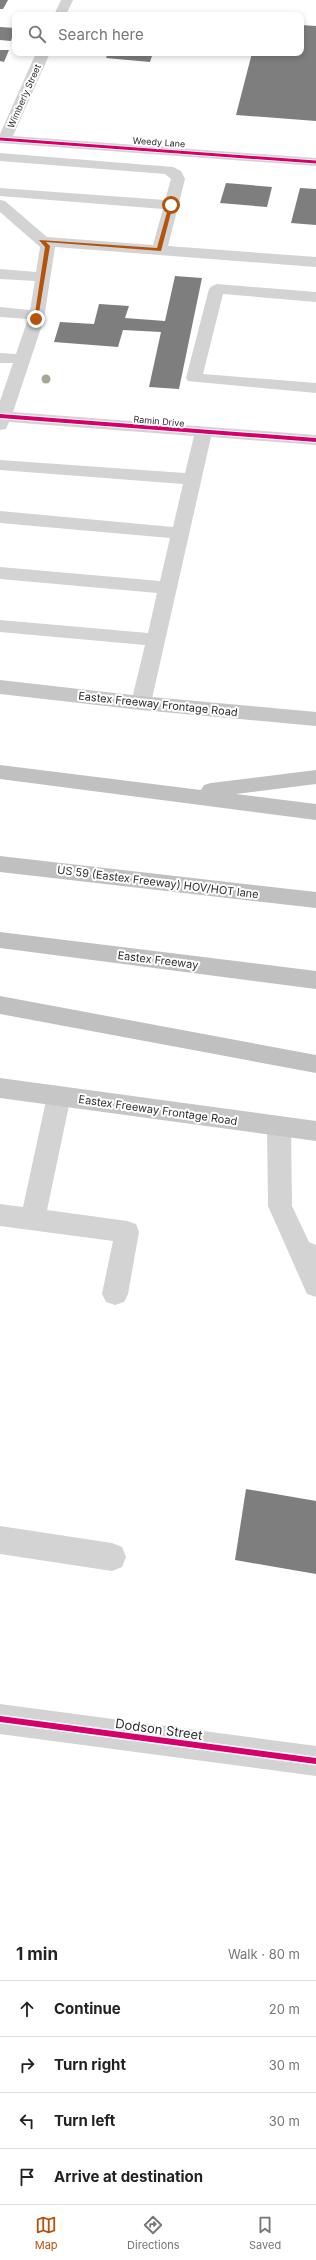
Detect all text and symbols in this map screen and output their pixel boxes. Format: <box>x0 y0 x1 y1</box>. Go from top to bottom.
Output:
search box <box>12 12 304 56</box>
icon: search <box>26 23 48 45</box>
text: Search here <box>58 25 144 44</box>
street label: Wimberly Street <box>5 62 43 129</box>
street label: Weedy Lane <box>132 135 186 149</box>
route start <box>162 196 180 214</box>
route end <box>27 310 45 328</box>
street label: Ramin Drive <box>133 413 185 429</box>
street label: Eastex Freeway Frontage Road <box>78 689 238 719</box>
street label: US 59 (Eastex Freeway) HOV/HOT lane <box>56 863 260 901</box>
street label: Eastex Freeway <box>117 948 199 972</box>
street label: Eastex Freeway Frontage Road <box>78 1092 238 1128</box>
street label: Dodson Street <box>114 1715 204 1743</box>
text: 1 min <box>16 1944 58 1964</box>
text: Walk · 80 m <box>228 1946 300 1962</box>
icon: ahead <box>16 1998 38 2020</box>
text: Continue <box>54 1999 121 2018</box>
text: 20 m <box>269 2001 300 2017</box>
icon: right <box>16 2054 38 2076</box>
text: Turn right <box>54 2055 126 2074</box>
text: 30 m <box>269 2057 300 2073</box>
icon: left <box>16 2110 38 2132</box>
text: Turn left <box>54 2111 115 2130</box>
text: 30 m <box>269 2113 300 2129</box>
icon: arrive <box>16 2166 38 2188</box>
text: Arrive at destination <box>54 2167 203 2186</box>
tab: Map <box>35 2214 58 2252</box>
tab: Directions <box>127 2214 180 2252</box>
tab: Saved <box>249 2214 281 2252</box>

